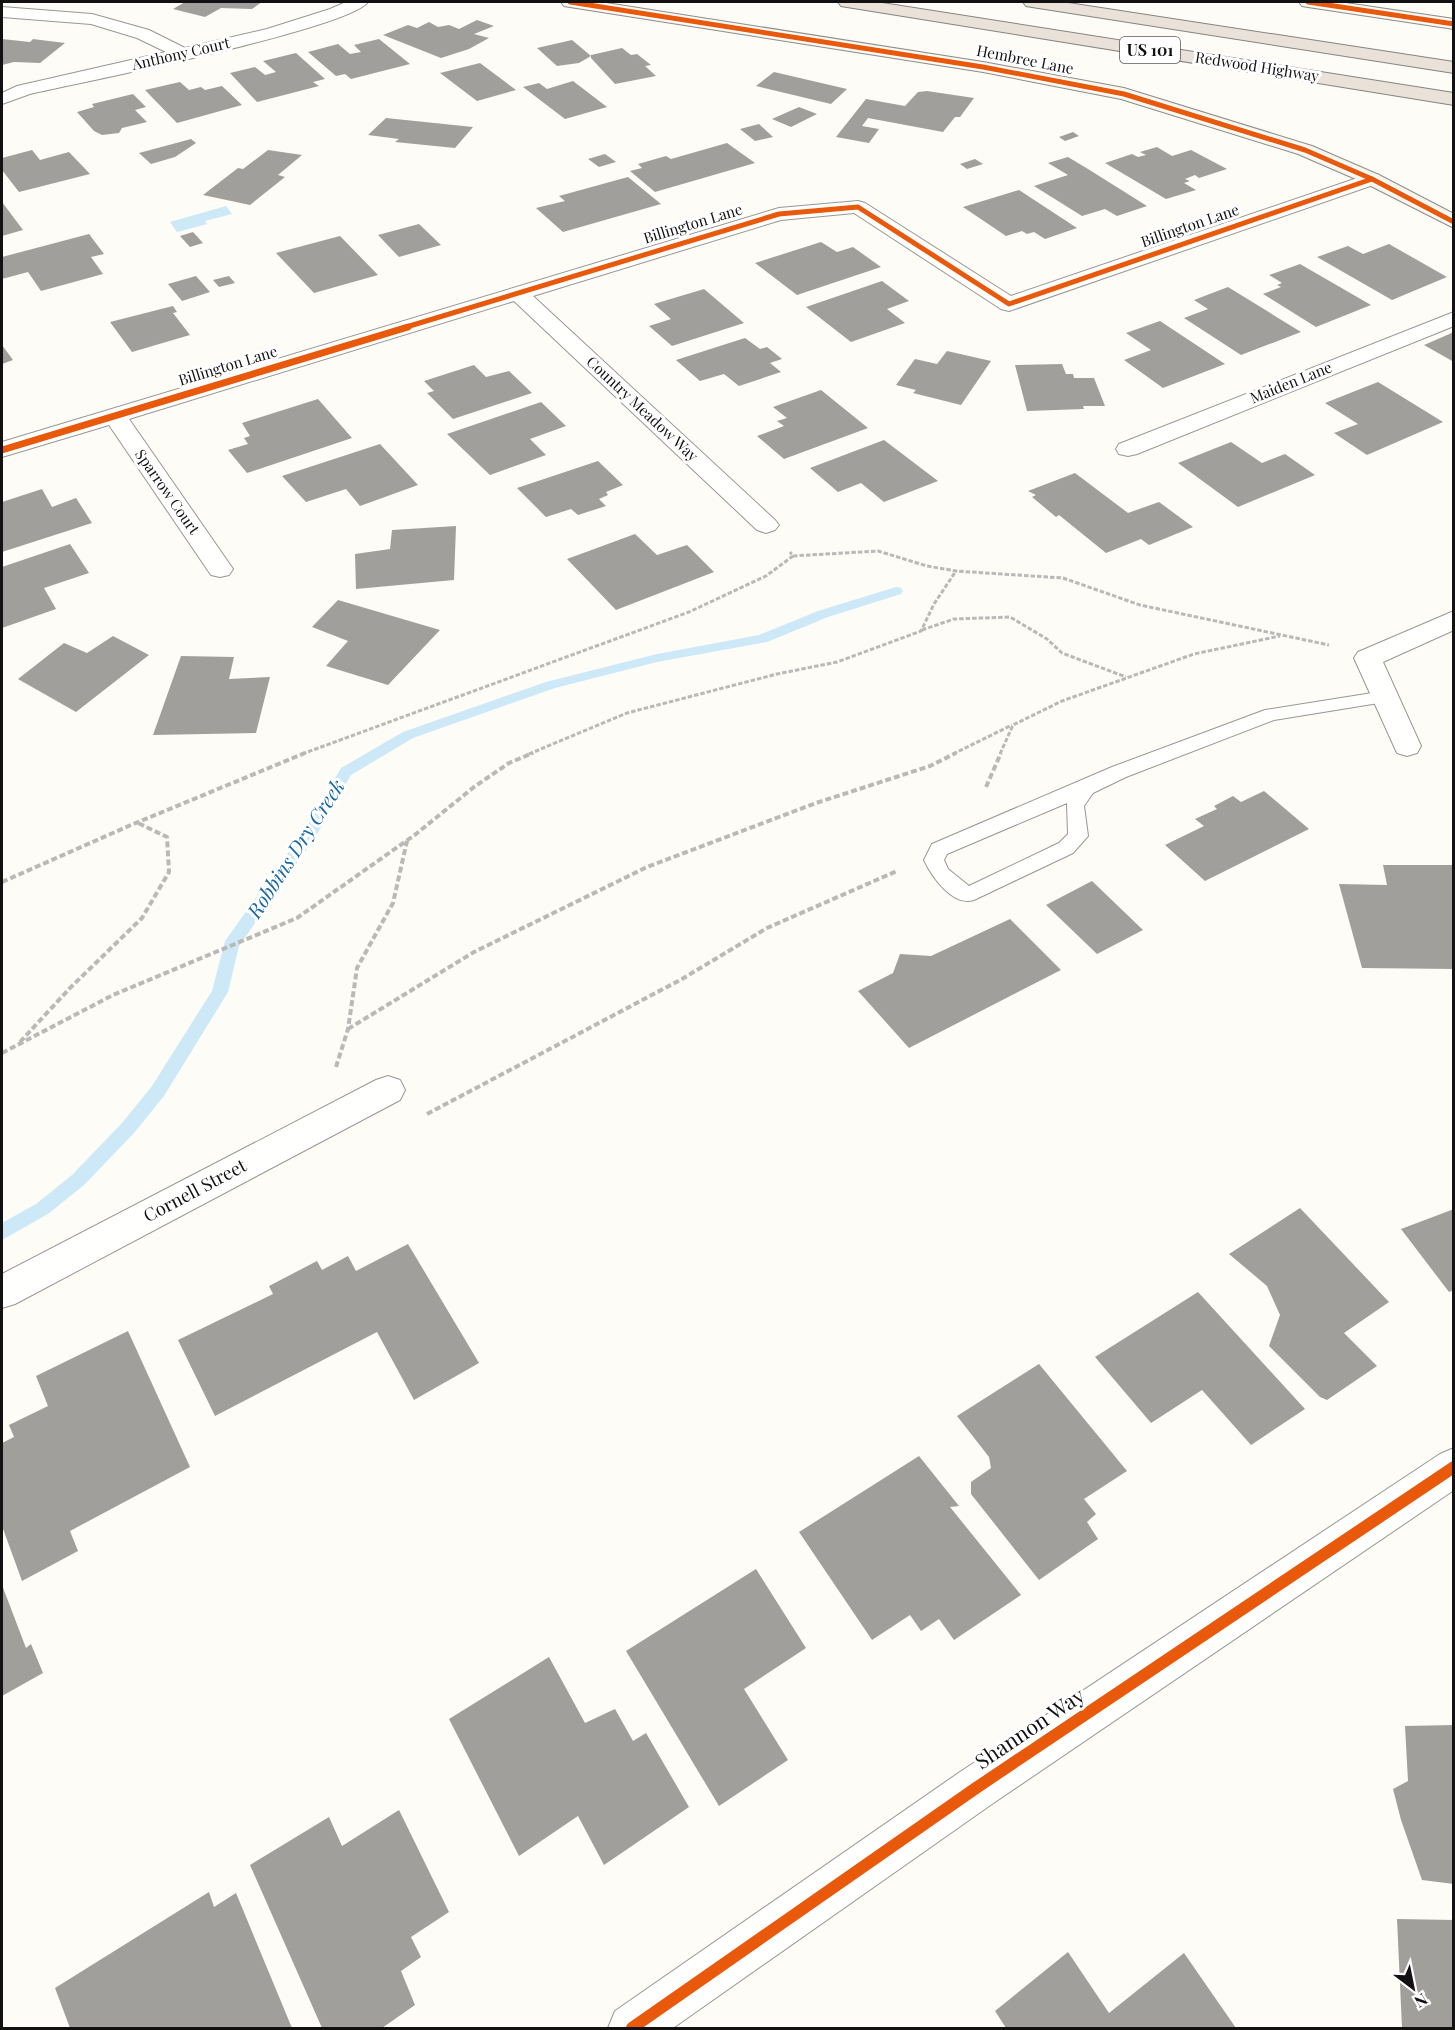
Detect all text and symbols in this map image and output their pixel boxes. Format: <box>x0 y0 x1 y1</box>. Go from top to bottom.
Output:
street label: Anthony Court <box>129 32 232 74</box>
road number: US 101 <box>1120 37 1180 63</box>
street label: Hembree Lane <box>975 40 1075 78</box>
street label: Redwood Highway <box>1194 46 1321 86</box>
street label: Billington Lane <box>641 199 745 248</box>
street label: Billington Lane <box>1138 199 1241 251</box>
street label: Billington Lane <box>176 341 280 390</box>
street label: Country Meadow Way <box>582 351 703 466</box>
street label: Maiden Lane <box>1247 357 1335 408</box>
street label: Sparrow Court <box>131 445 205 539</box>
water label: Robbins Dry Creek <box>239 774 350 924</box>
street label: Cornell Street <box>139 1153 251 1227</box>
street label: Shannon Way <box>969 1680 1090 1774</box>
north arrow <box>1383 1958 1443 2018</box>
text: N <box>1410 1989 1432 2013</box>

